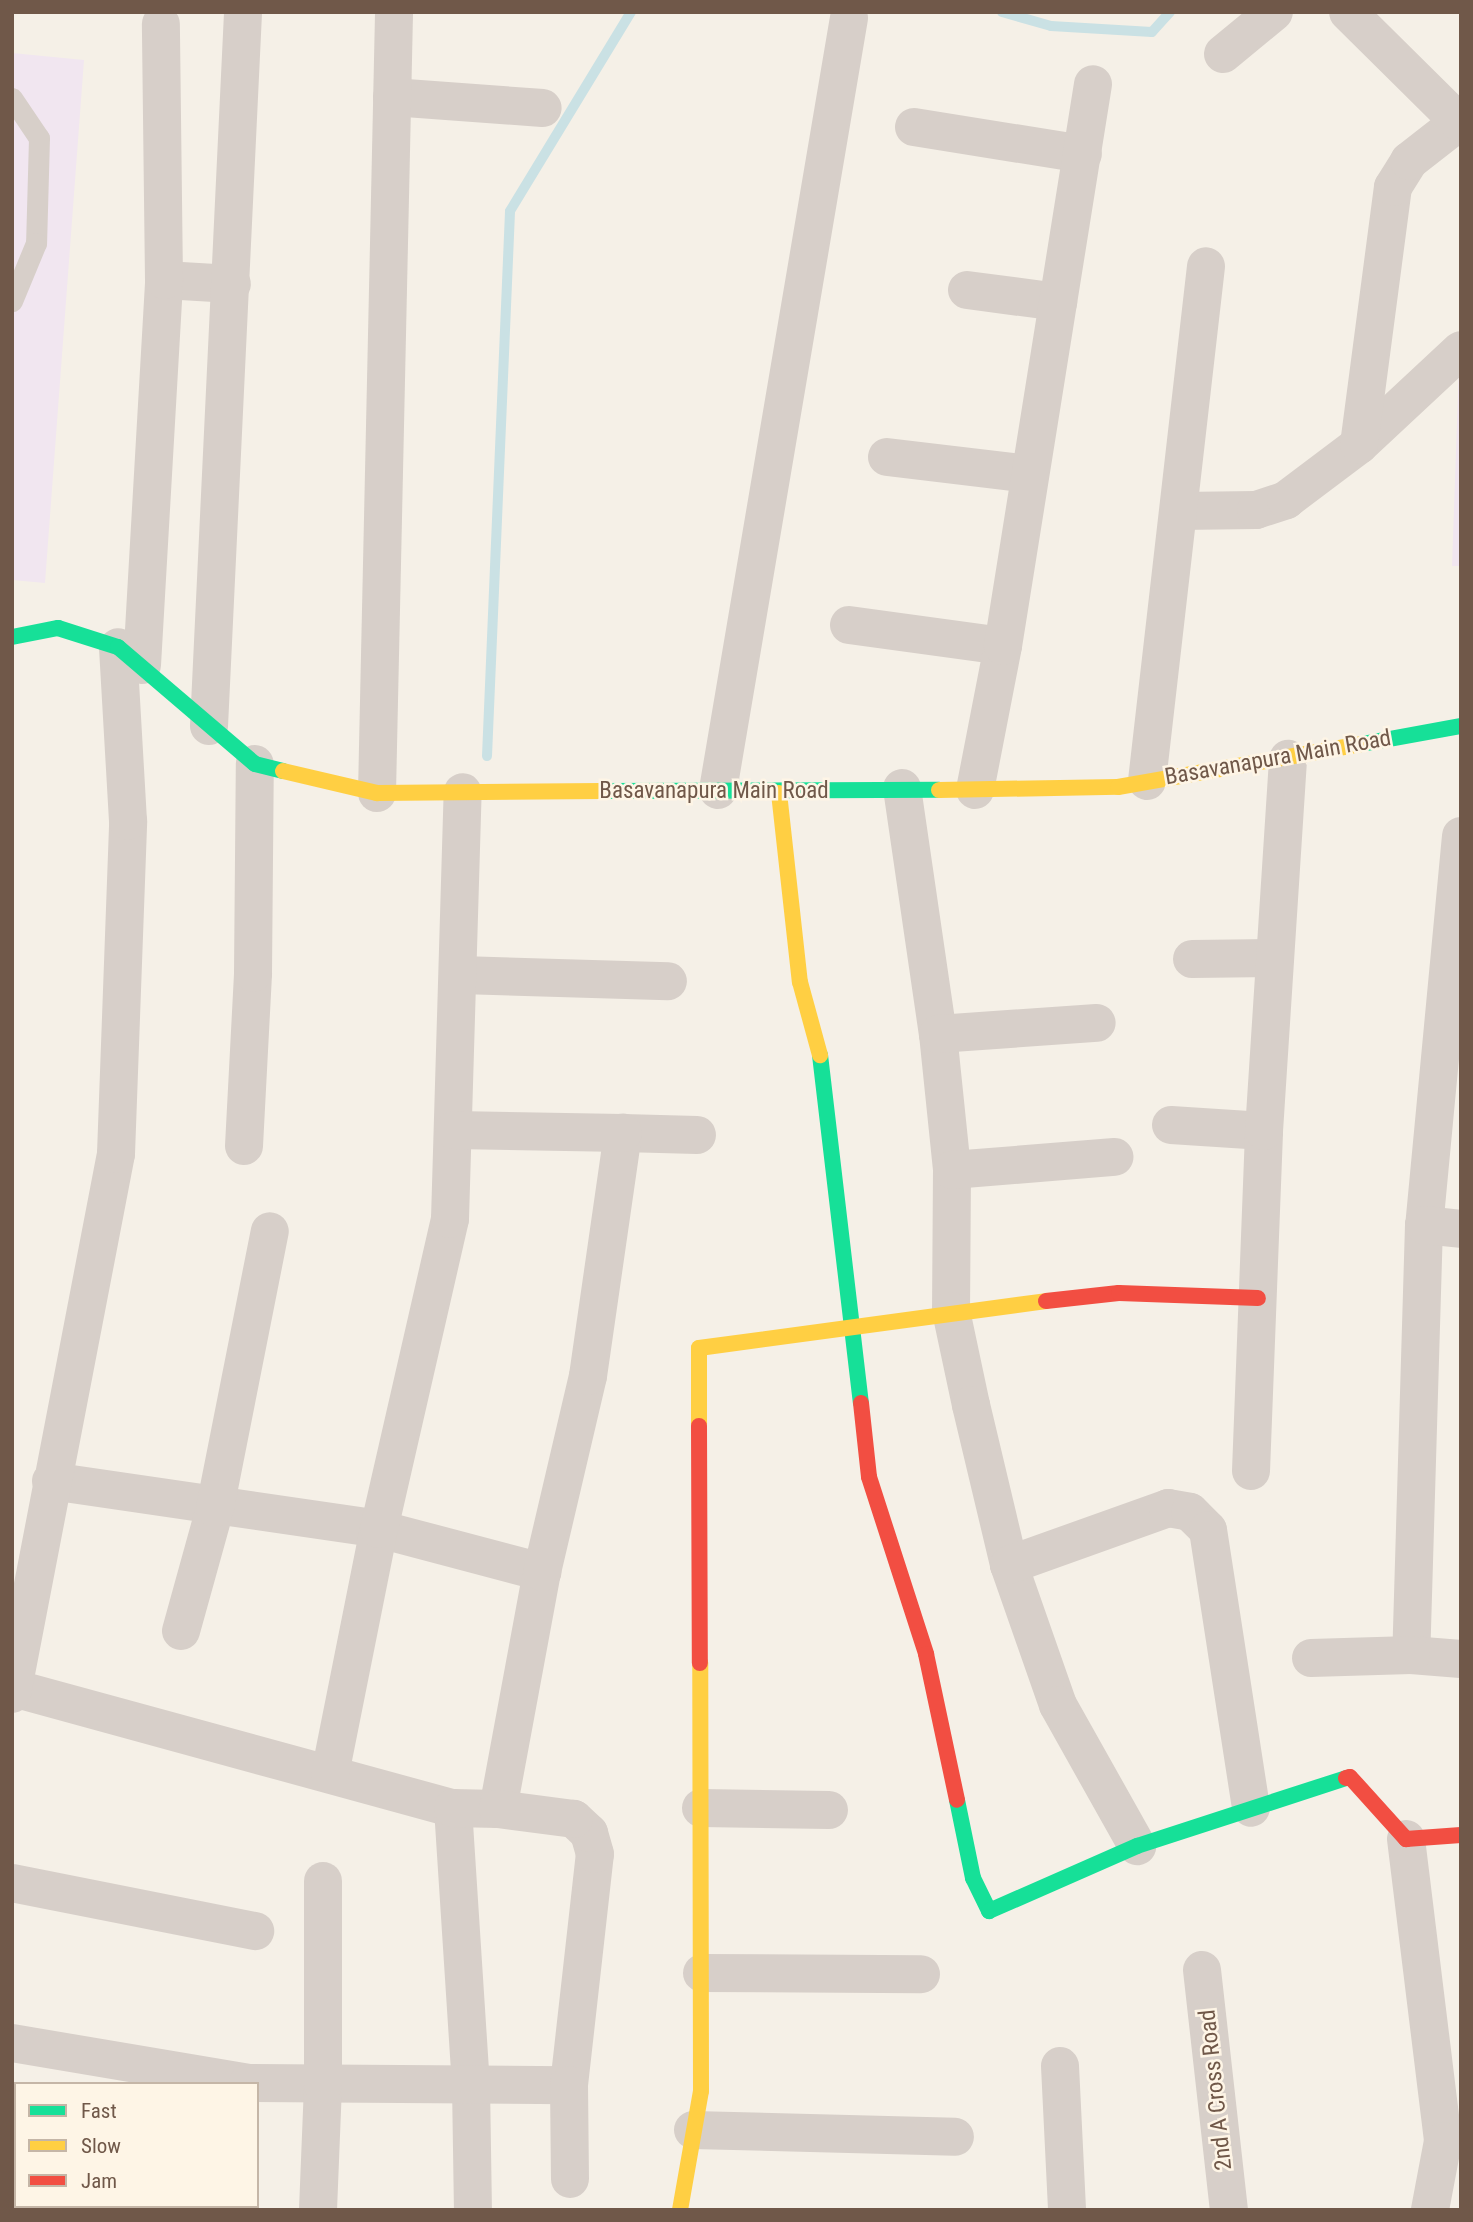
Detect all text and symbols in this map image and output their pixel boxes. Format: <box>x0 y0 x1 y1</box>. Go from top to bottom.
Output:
street label: Basavanapura Main Road <box>1163 724 1393 792</box>
street label: Basavanapura Main Road <box>599 777 829 805</box>
street label: 2nd A Cross Road <box>1194 2008 1238 2172</box>
legend <box>14 2082 259 2208</box>
text: Fast <box>81 2099 117 2123</box>
text: Slow <box>81 2134 121 2158</box>
text: Jam <box>81 2169 117 2193</box>

